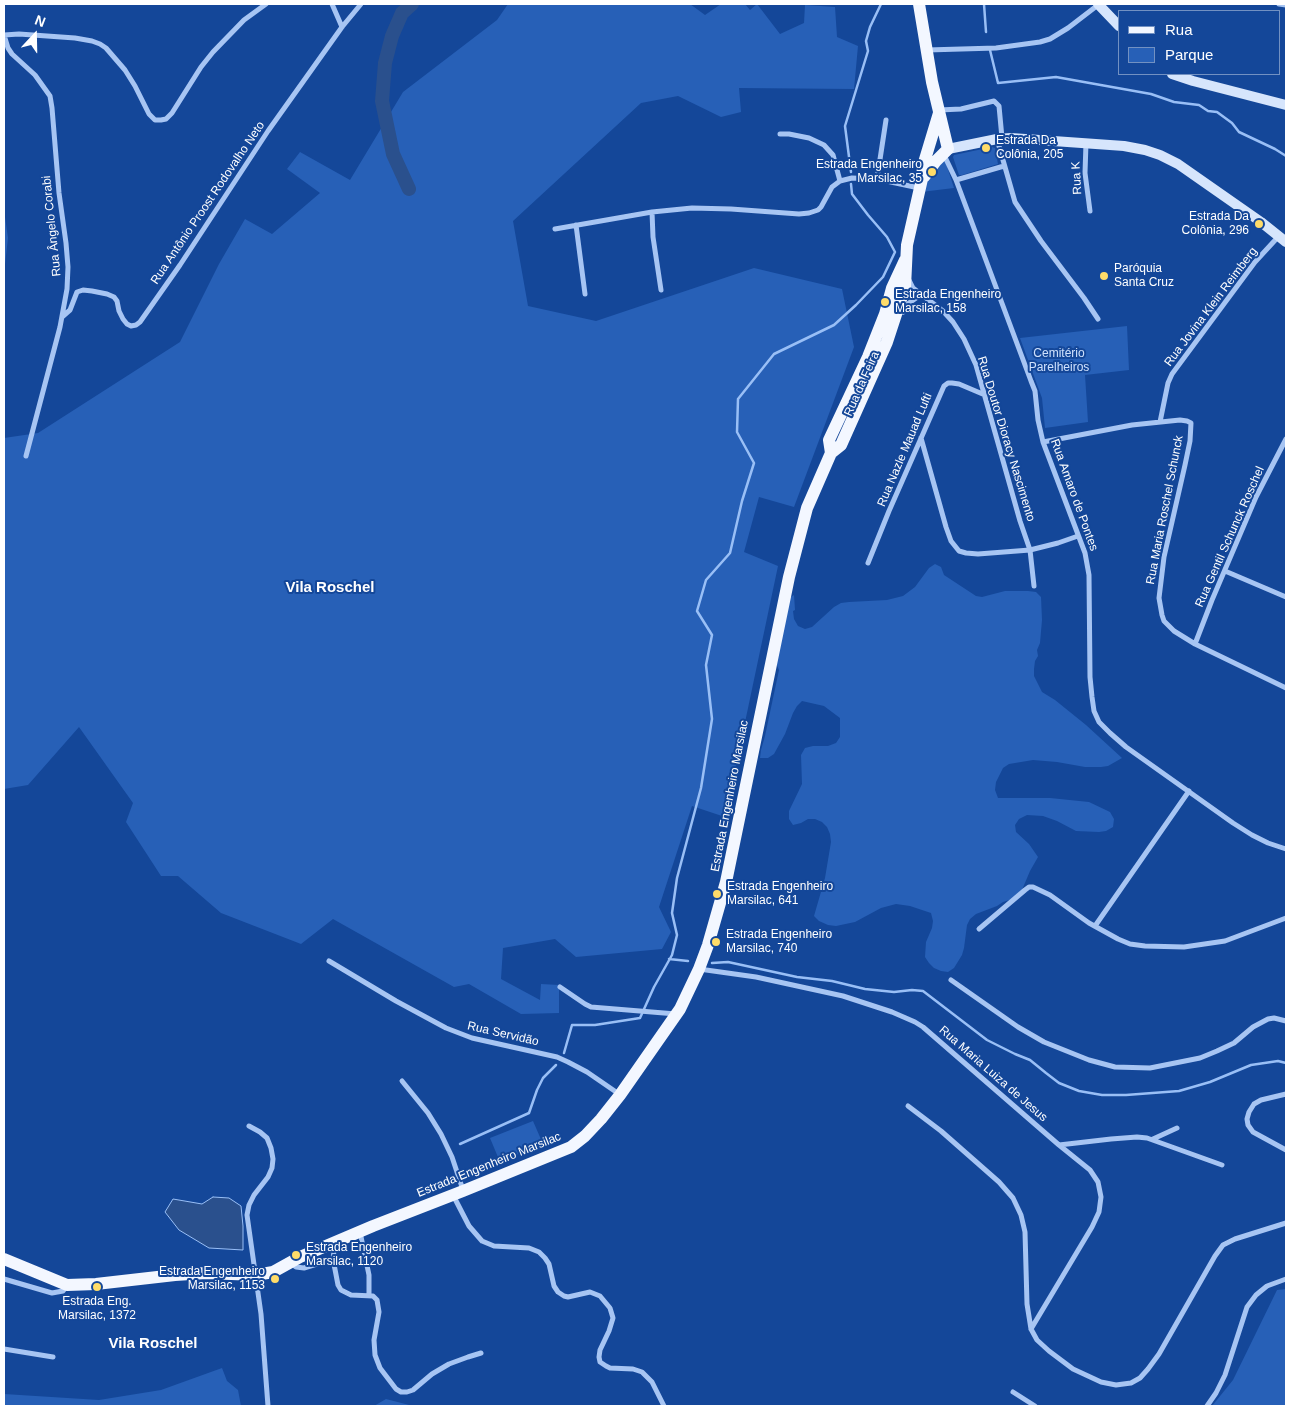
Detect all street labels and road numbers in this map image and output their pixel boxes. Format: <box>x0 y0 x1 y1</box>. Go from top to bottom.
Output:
street label: Rua Antônio Proost Rodovalho Neto <box>148 119 268 287</box>
street label: Rua K <box>1069 161 1085 195</box>
street label: Rua Ângelo Corabi <box>40 175 64 277</box>
street label: Rua Jovina Klein Reimberg <box>1161 245 1261 369</box>
street label: Rua da Feira <box>841 349 883 419</box>
street label: Rua Doutor Dioracy Nascimento <box>974 355 1038 523</box>
street label: Rua Nazle Mauad Lufti <box>875 391 935 509</box>
street label: Rua Maria Roschel Schunck <box>1143 434 1187 586</box>
street label: Rua Amaro de Pontes <box>1047 437 1101 553</box>
street label: Rua Gentil Schunck Roschel <box>1192 464 1268 610</box>
street label: Estrada Engenheiro Marsilac <box>708 719 752 873</box>
street label: Rua Servidão <box>466 1019 540 1049</box>
street label: Rua Maria Luiza de Jesus <box>936 1023 1050 1125</box>
street label: Estrada Engenheiro Marsilac <box>415 1129 563 1201</box>

